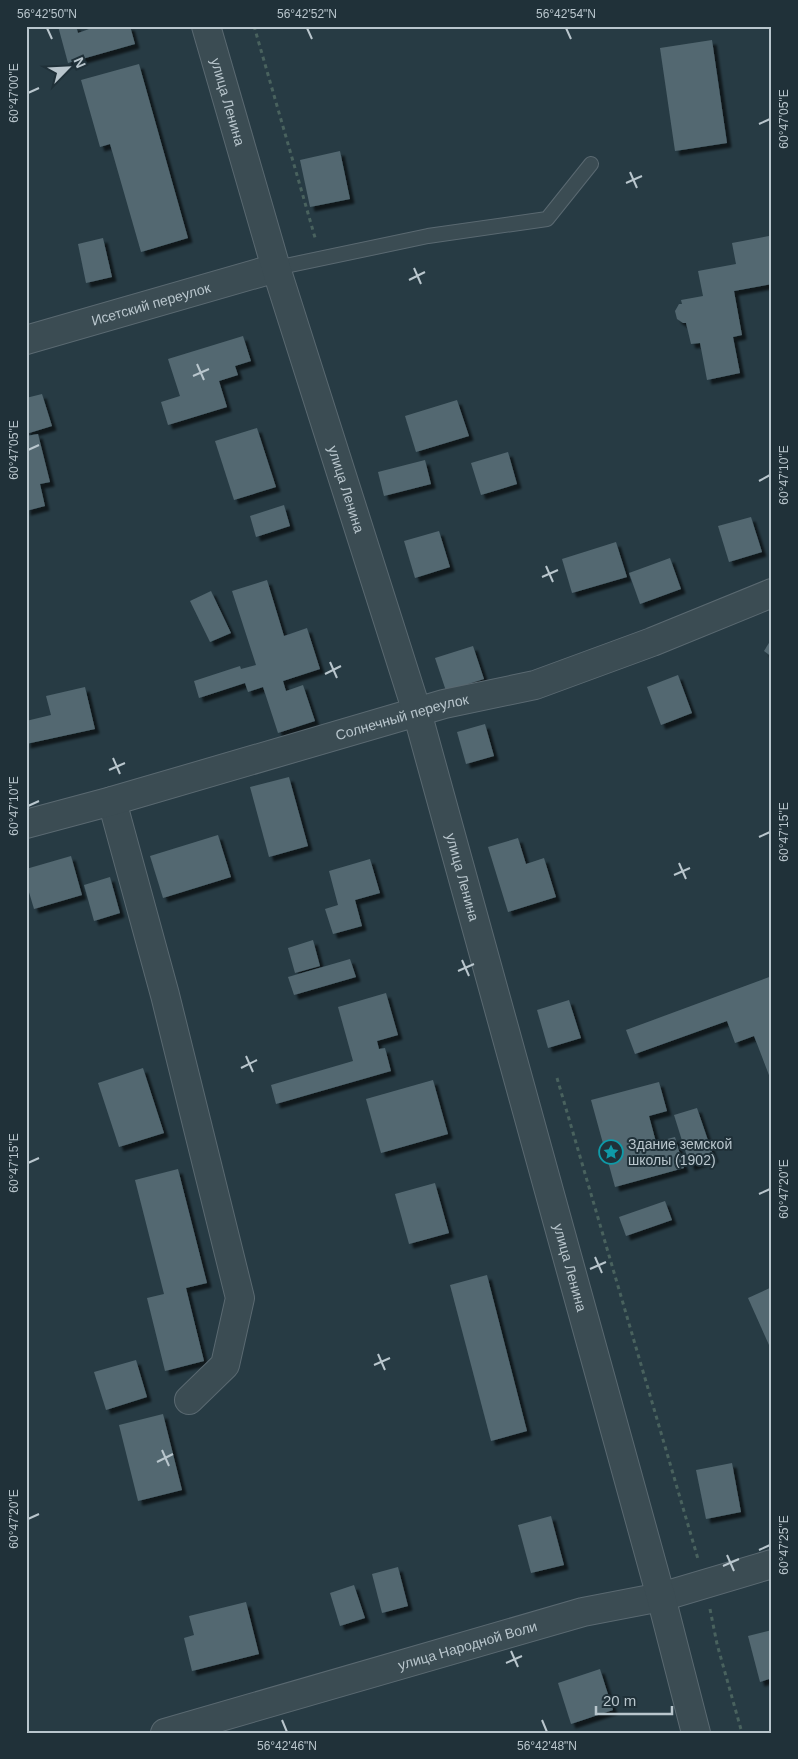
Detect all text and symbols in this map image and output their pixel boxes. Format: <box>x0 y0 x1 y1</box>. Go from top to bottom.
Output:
text: 56°42'50"N <box>17 7 77 21</box>
text: 56°42'52"N <box>277 7 337 21</box>
text: 56°42'54"N <box>536 7 596 21</box>
north arrow <box>42 42 92 92</box>
text: N <box>71 55 89 71</box>
street label: улица Ленина <box>208 56 248 148</box>
text: 60°47'00"E <box>7 63 21 123</box>
text: 60°47'05"E <box>777 89 791 149</box>
street label: Исетский переулок <box>90 279 213 329</box>
text: 60°47'05"E <box>7 420 21 480</box>
street label: улица Ленина <box>325 444 368 535</box>
text: 60°47'10"E <box>777 445 791 505</box>
street label: Солнечный переулок <box>334 691 471 743</box>
text: 60°47'10"E <box>7 776 21 836</box>
text: 60°47'15"E <box>777 802 791 862</box>
street label: улица Ленина <box>443 831 482 923</box>
text: 60°47'15"E <box>7 1133 21 1193</box>
place label: Здание земской школы (1902) <box>628 1136 732 1168</box>
place icon: Здание земской школы (1902) <box>598 1139 624 1165</box>
text: 60°47'20"E <box>777 1159 791 1219</box>
street label: улица Ленина <box>550 1222 590 1313</box>
text: 60°47'20"E <box>7 1489 21 1549</box>
text: 60°47'25"E <box>777 1515 791 1575</box>
street label: улица Народной Воли <box>396 1618 539 1673</box>
scale bar <box>596 1684 672 1716</box>
text: 20 m <box>603 1692 636 1709</box>
text: 56°42'46"N <box>257 1739 317 1753</box>
text: 56°42'48"N <box>517 1739 577 1753</box>

